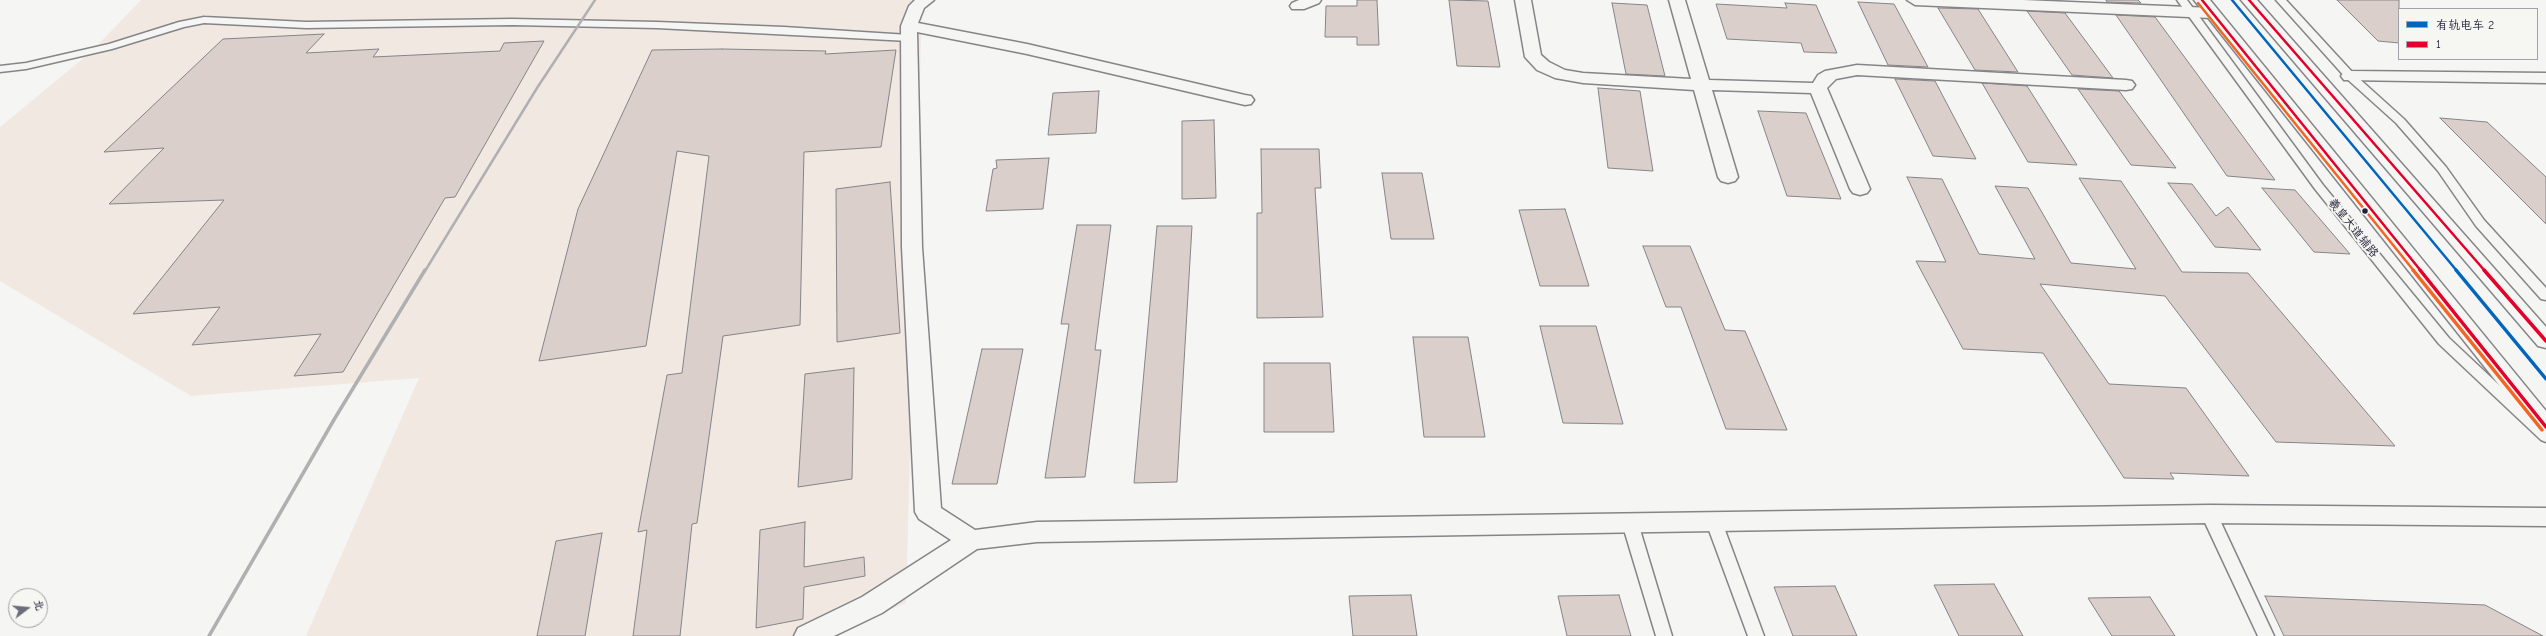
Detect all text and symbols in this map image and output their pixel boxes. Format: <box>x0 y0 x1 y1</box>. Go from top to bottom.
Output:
legend <box>2398 8 2538 60</box>
text: 有轨电车 2 <box>2436 18 2494 32</box>
text: 1 <box>2436 37 2441 51</box>
street label: 羲皇大道辅路 <box>2325 195 2381 261</box>
unlabelled marker <box>2360 206 2370 216</box>
north arrow <box>8 588 48 628</box>
text: 北 <box>31 598 47 612</box>

